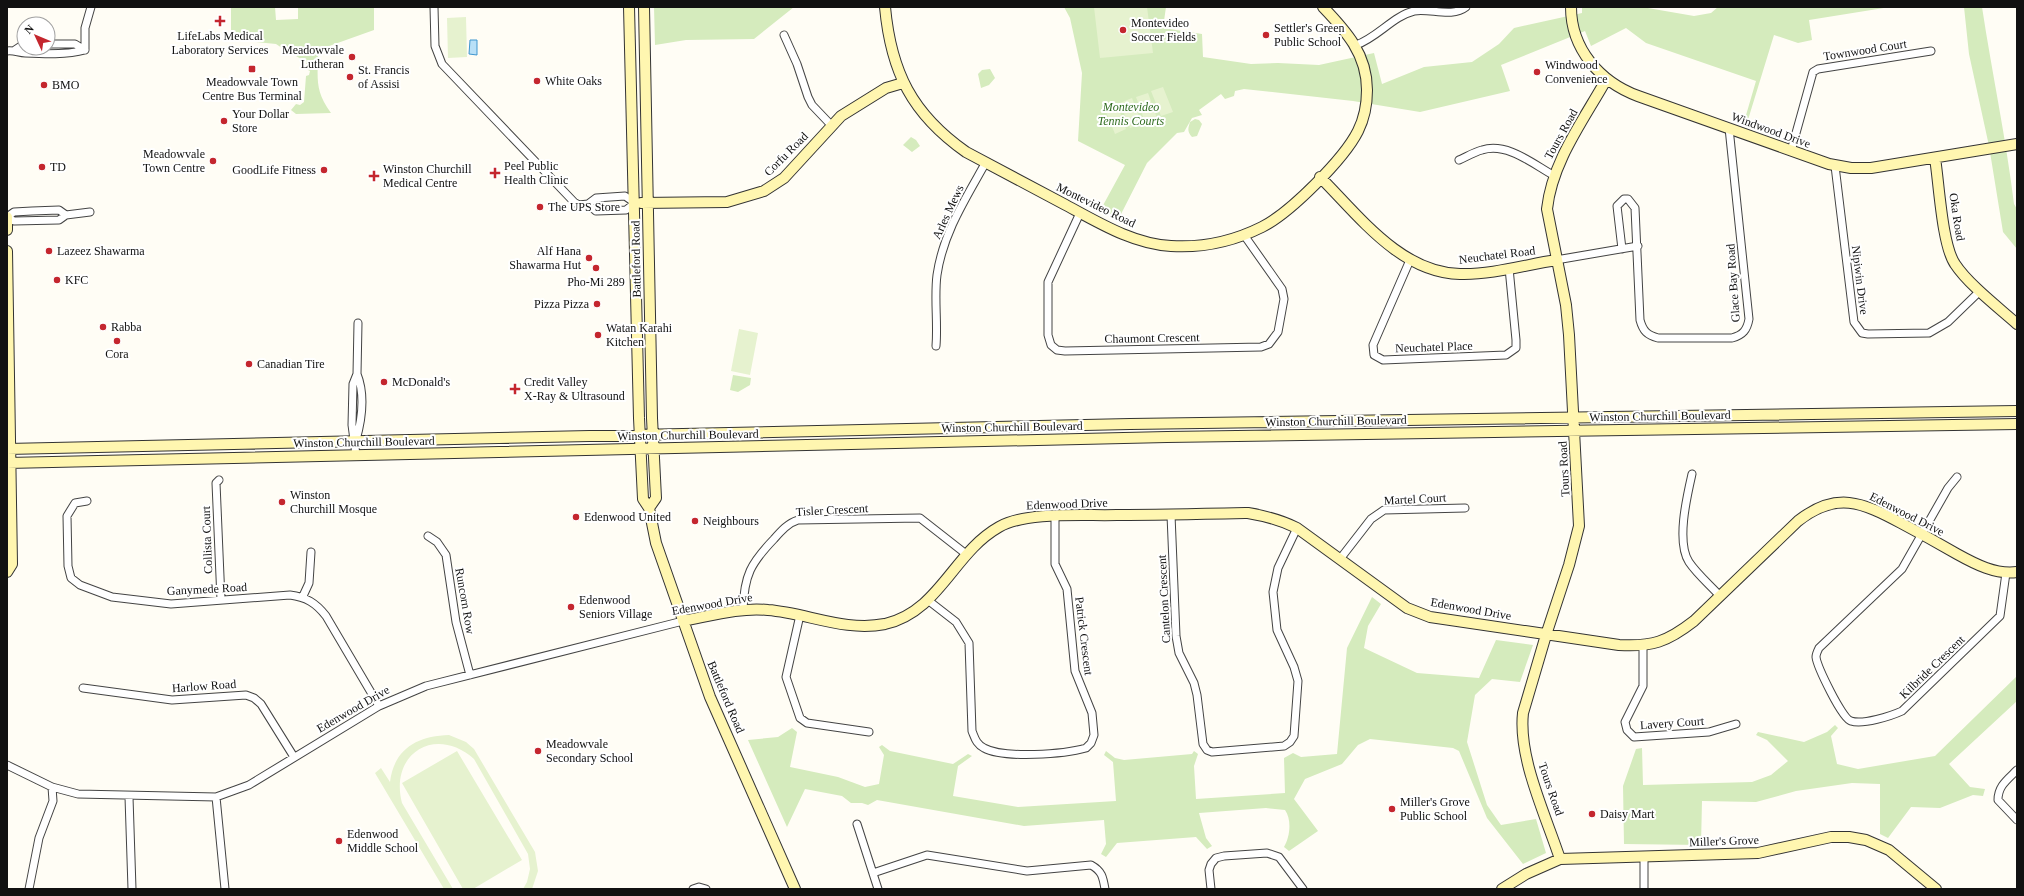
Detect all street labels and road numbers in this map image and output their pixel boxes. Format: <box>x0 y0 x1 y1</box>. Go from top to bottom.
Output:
street label: Townwood Court <box>1822 36 1908 63</box>
street label: Tours Road <box>1541 106 1581 162</box>
street label: Windwood Drive <box>1730 109 1812 151</box>
street label: Corfu Road <box>761 129 811 179</box>
street label: Montevideo Road <box>1054 180 1138 230</box>
street label: Arles Mews <box>929 182 967 241</box>
street label: Oka Road <box>1946 192 1968 242</box>
street label: Battleford Road <box>628 220 644 298</box>
street label: Neuchatel Road <box>1458 243 1536 267</box>
street label: Glace Bay Road <box>1723 243 1743 323</box>
street label: Nipiwin Drive <box>1849 245 1871 315</box>
street label: Chaumont Crescent <box>1104 330 1200 346</box>
street label: Neuchatel Place <box>1395 339 1473 355</box>
street label: Winston Churchill Boulevard <box>1589 408 1731 424</box>
street label: Winston Churchill Boulevard <box>1265 413 1407 429</box>
street label: Winston Churchill Boulevard <box>941 419 1083 435</box>
street label: Winston Churchill Boulevard <box>617 427 759 443</box>
street label: Winston Churchill Boulevard <box>293 434 435 450</box>
street label: Tours Road <box>1556 441 1572 497</box>
street label: Edenwood Drive <box>1867 489 1947 539</box>
street label: Martel Court <box>1384 490 1447 508</box>
street label: Edenwood Drive <box>1026 496 1108 512</box>
street label: Tisler Crescent <box>795 501 869 519</box>
street label: Collista Court <box>199 505 215 574</box>
street label: Cantelon Crescent <box>1155 554 1173 643</box>
street label: Runcorn Row <box>452 567 478 636</box>
street label: Ganymede Road <box>167 580 247 598</box>
street label: Edenwood Drive <box>671 590 753 618</box>
street label: Edenwood Drive <box>1430 595 1512 623</box>
street label: Patrick Crescent <box>1072 596 1096 677</box>
street label: Kilbride Crescent <box>1897 632 1968 702</box>
street label: Battleford Road <box>705 659 747 735</box>
street label: Harlow Road <box>171 677 237 695</box>
street label: Edenwood Drive <box>314 683 392 735</box>
street label: Lavery Court <box>1639 714 1705 732</box>
street label: Tours Road <box>1535 760 1567 818</box>
street label: Miller's Grove <box>1689 833 1759 849</box>

